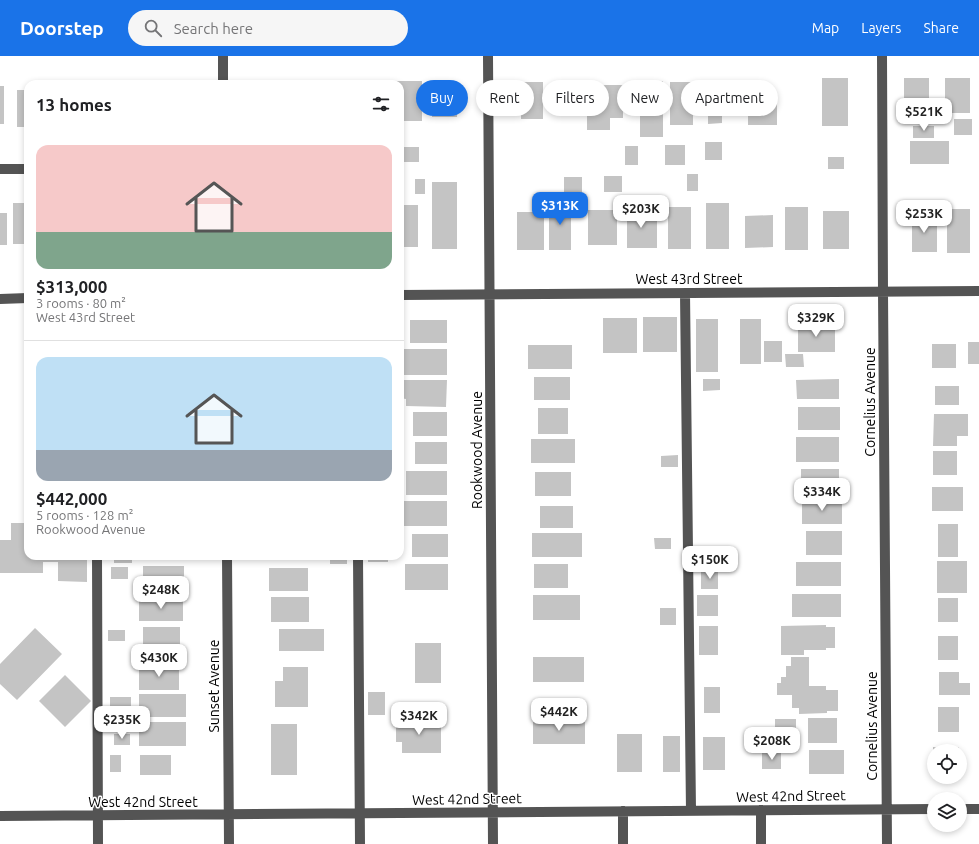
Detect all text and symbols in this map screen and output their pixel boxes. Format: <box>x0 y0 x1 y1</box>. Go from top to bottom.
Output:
search box <box>128 10 408 46</box>
text: Doorstep <box>20 17 104 39</box>
icon: search <box>142 17 164 39</box>
text: Search here <box>174 20 253 37</box>
text: Map <box>812 20 839 36</box>
text: Layers <box>861 20 901 36</box>
text: Share <box>923 20 959 36</box>
chip: Buy <box>416 80 468 116</box>
chip: Rent <box>476 80 534 116</box>
chip: Filters <box>542 80 609 116</box>
chip: New <box>617 80 673 116</box>
chip: Apartment <box>681 80 778 116</box>
icon: filters <box>370 93 392 115</box>
text: 13 homes <box>36 95 112 114</box>
pin: $521K <box>896 98 952 132</box>
text: $521K <box>905 104 943 118</box>
icon: home <box>178 171 250 243</box>
pin: $313K <box>532 192 588 226</box>
pin: $203K <box>613 195 669 229</box>
text: $313K <box>541 198 579 212</box>
pin: $253K <box>896 200 952 234</box>
text: $203K <box>622 201 660 215</box>
text: $253K <box>905 206 943 220</box>
street label: West 43rd Street <box>636 271 743 287</box>
text: $313,000 <box>36 277 107 296</box>
text: 3 rooms · 80 m² <box>36 296 126 310</box>
pin: $329K <box>788 304 844 338</box>
text: West 43rd Street <box>36 310 135 324</box>
text: $329K <box>797 310 835 324</box>
street label: Cornelius Avenue <box>862 347 878 457</box>
icon: home <box>178 383 250 455</box>
street label: Rookwood Avenue <box>469 391 485 509</box>
pin: $334K <box>794 478 850 512</box>
text: $334K <box>803 484 841 498</box>
text: $442,000 <box>36 489 107 508</box>
text: 5 rooms · 128 m² <box>36 508 133 522</box>
text: Rookwood Avenue <box>36 522 146 536</box>
pin: $150K <box>682 546 738 580</box>
text: $150K <box>691 552 729 566</box>
pin: $248K <box>133 576 189 610</box>
text: $248K <box>142 582 180 596</box>
street label: Sunset Avenue <box>206 639 222 733</box>
pin: $430K <box>131 644 187 678</box>
text: $430K <box>140 650 178 664</box>
street label: Cornelius Avenue <box>864 671 880 781</box>
pin: $442K <box>531 698 587 732</box>
pin: $342K <box>391 702 447 736</box>
text: $442K <box>540 704 578 718</box>
pin: $235K <box>94 706 150 740</box>
text: $342K <box>400 708 438 722</box>
text: $235K <box>103 712 141 726</box>
pin: $208K <box>744 727 800 761</box>
text: $208K <box>753 733 791 747</box>
map controls <box>927 744 967 832</box>
button: locate <box>927 744 967 784</box>
street label: West 42nd Street <box>736 787 846 805</box>
street label: West 42nd Street <box>412 790 522 808</box>
button: layers <box>927 792 967 832</box>
street label: West 42nd Street <box>88 794 198 810</box>

